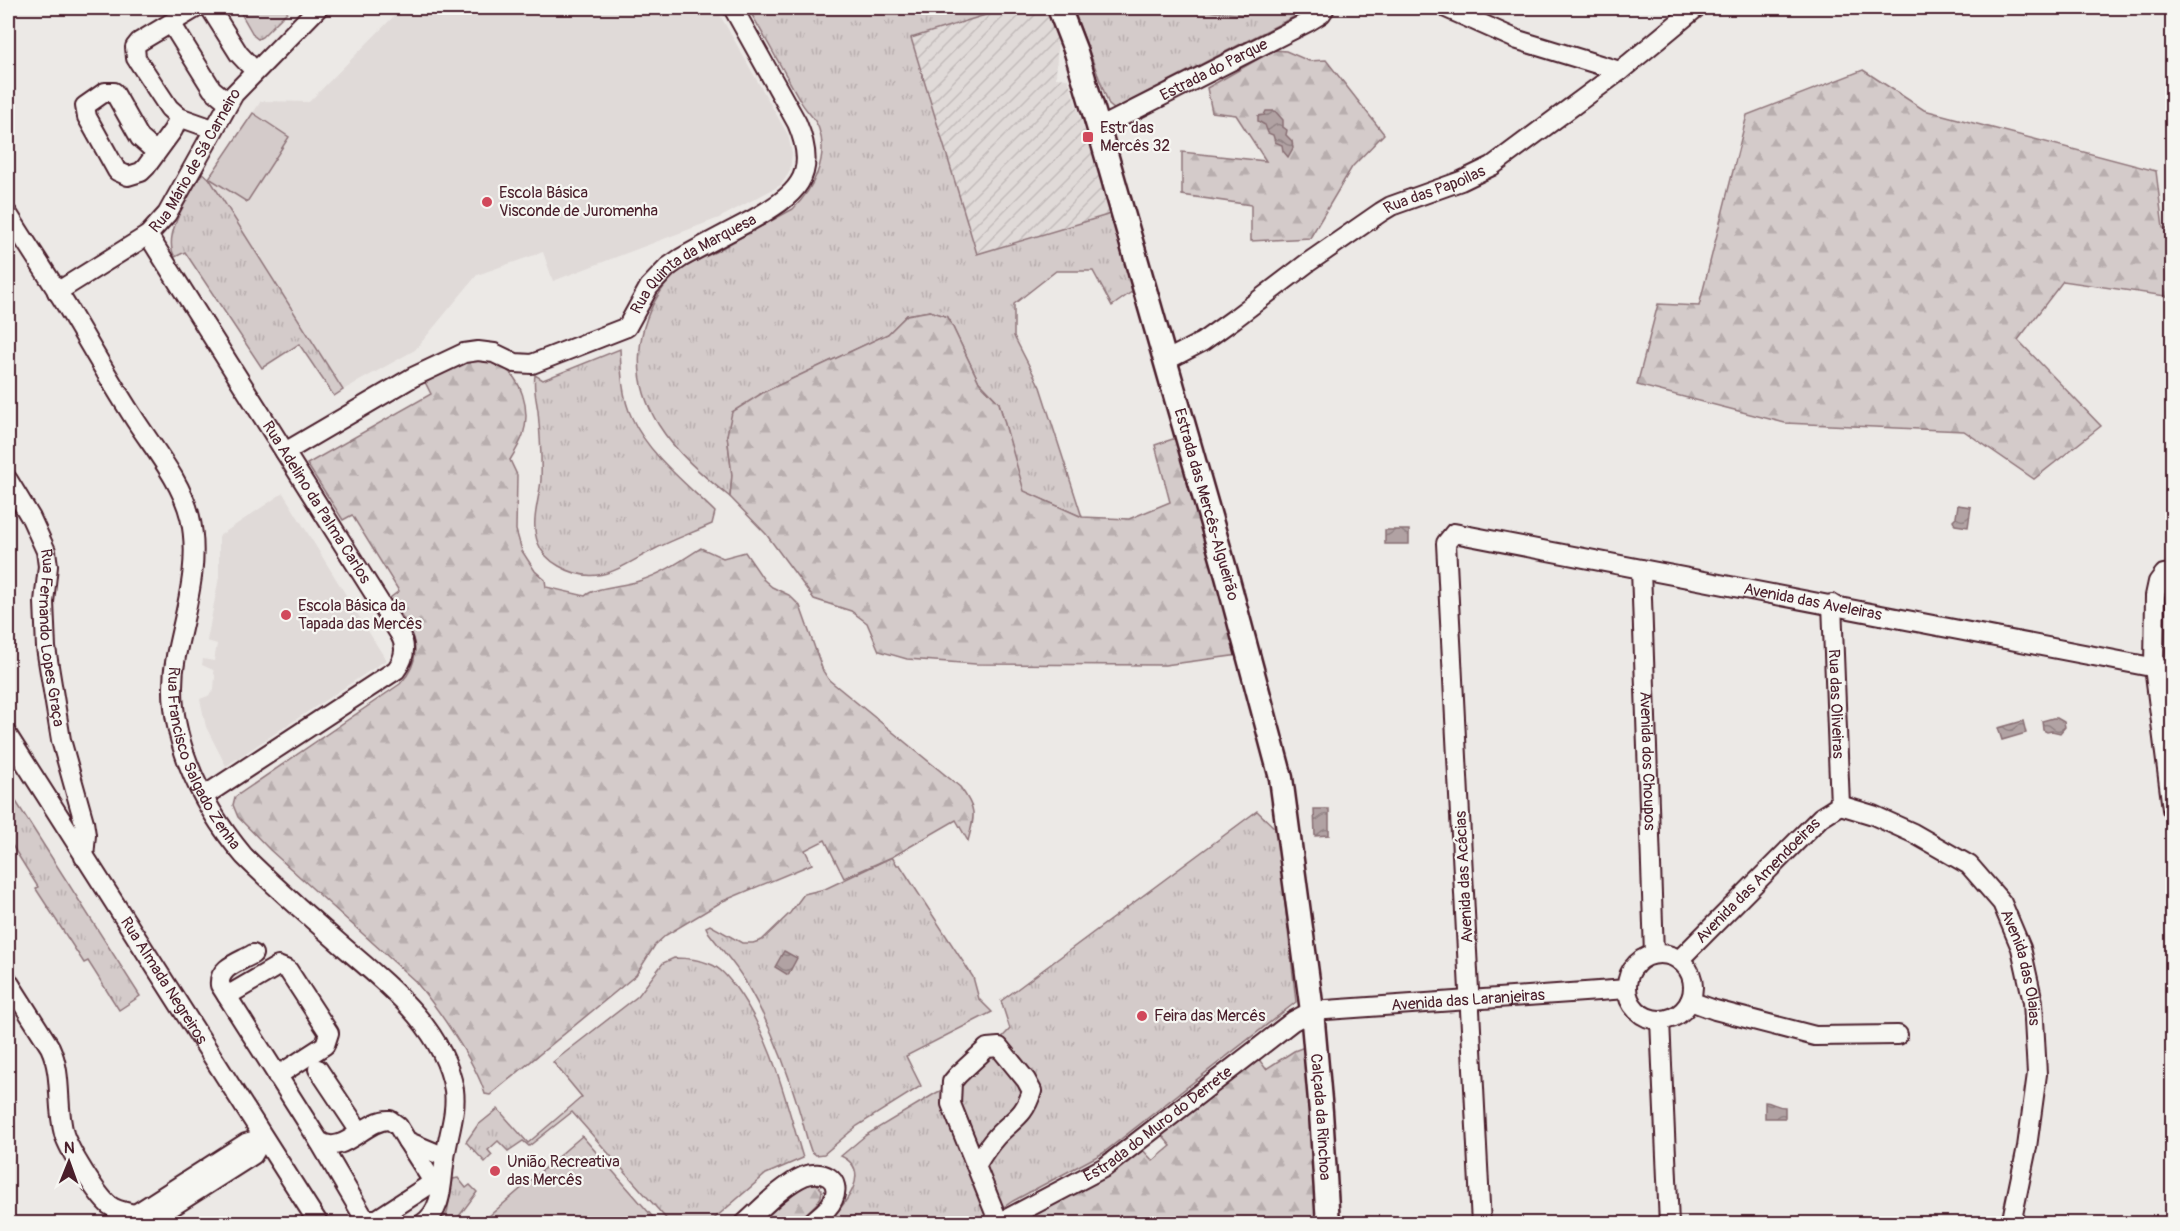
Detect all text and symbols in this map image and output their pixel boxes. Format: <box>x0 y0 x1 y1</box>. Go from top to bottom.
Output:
street label: Estrada do Parque <box>1157 34 1271 105</box>
street label: Rua Mário de Sá Carneiro <box>145 83 245 237</box>
place label: Estr das Mercês 32 <box>1100 118 1170 156</box>
marker: Estr das Mercês 32 <box>1081 130 1095 144</box>
street label: Rua das Papoilas <box>1380 161 1489 218</box>
place label: Escola Básica Visconde de Juromenha <box>499 183 658 221</box>
marker: Escola Básica Visconde de Juromenha <box>480 195 494 209</box>
street label: Rua Quinta da Marquesa <box>626 209 760 317</box>
street label: Estrada das Mercês-Algueirão <box>1169 406 1243 603</box>
street label: Rua Adelino da Palma Carlos <box>258 417 375 587</box>
street label: Rua Fernando Lopes Graça <box>34 547 69 728</box>
street label: Avenida das Aveleiras <box>1742 579 1883 625</box>
place label: Escola Básica da Tapada das Mercês <box>298 596 422 634</box>
marker: Escola Básica da Tapada das Mercês <box>279 608 293 622</box>
street label: Rua das Oliveiras <box>1824 649 1848 759</box>
street label: Rua Francisco Salgado Zenha <box>163 666 245 854</box>
street label: Avenida dos Choupos <box>1635 691 1660 831</box>
street label: Avenida das Acácias <box>1451 810 1477 944</box>
street label: Avenida das Amendoeiras <box>1691 814 1825 948</box>
street label: Avenida das Olaias <box>1996 906 2044 1026</box>
street label: Rua Almada Negreiros <box>116 913 212 1048</box>
street label: Avenida das Laranjeiras <box>1391 985 1545 1015</box>
place label: Feira das Mercês <box>1154 1006 1265 1026</box>
marker: Feira das Mercês <box>1135 1009 1149 1023</box>
street label: Calçada da Rinchoa <box>1306 1053 1335 1181</box>
street label: Estrada do Muro do Derrete <box>1080 1062 1237 1187</box>
north arrow <box>39 1132 99 1192</box>
text: N <box>64 1138 75 1158</box>
place label: União Recreativa das Mercês <box>507 1152 620 1190</box>
marker: União Recreativa das Mercês <box>488 1164 502 1178</box>

